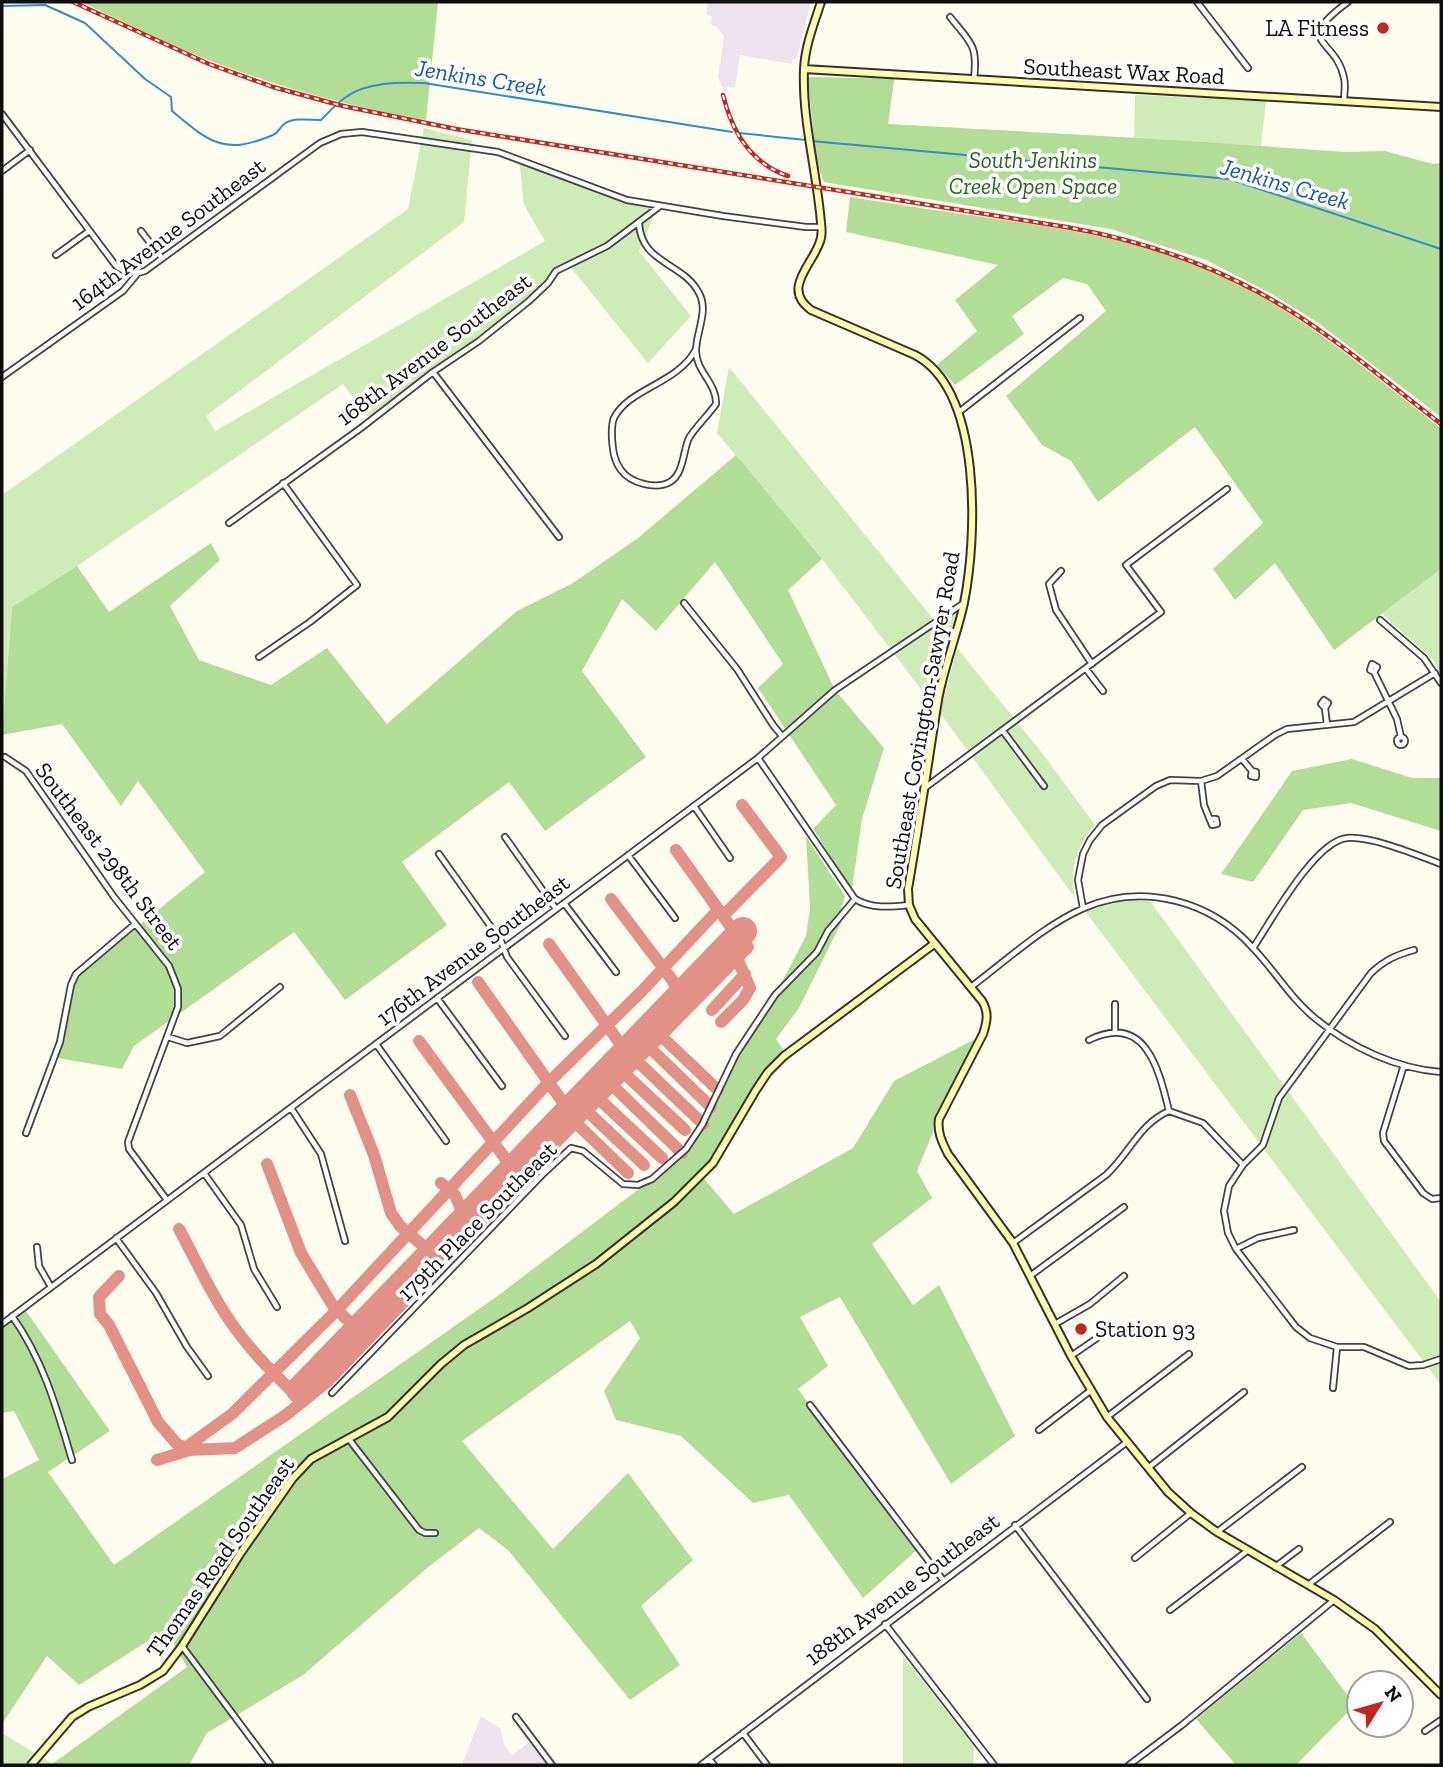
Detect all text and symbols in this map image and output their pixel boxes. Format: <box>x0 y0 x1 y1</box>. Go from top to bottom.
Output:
place label: LA Fitness <box>1265 14 1369 42</box>
marker: LA Fitness <box>1375 20 1391 36</box>
street label: Southeast Wax Road <box>1023 52 1226 90</box>
water label: Jenkins Creek <box>412 53 549 102</box>
park label: South Jenkins Creek Open Space <box>949 146 1117 200</box>
street label: 164th Avenue Southeast <box>65 151 271 316</box>
water label: Jenkins Creek <box>1216 151 1353 216</box>
street label: 168th Avenue Southeast <box>331 266 537 431</box>
street label: Southeast Covington-Sawyer Road <box>878 549 966 891</box>
street label: Southeast 298th Street <box>29 757 189 956</box>
street label: 176th Avenue Southeast <box>371 868 575 1032</box>
street label: 179th Place Southeast <box>391 1135 563 1307</box>
place label: Station 93 <box>1095 1315 1196 1343</box>
marker: Station 93 <box>1073 1321 1089 1337</box>
street label: Thomas Road Southeast <box>140 1451 300 1663</box>
street label: 188th Avenue Southeast <box>799 1506 1005 1671</box>
north arrow <box>1345 1669 1415 1739</box>
text: N <box>1380 1681 1407 1707</box>

